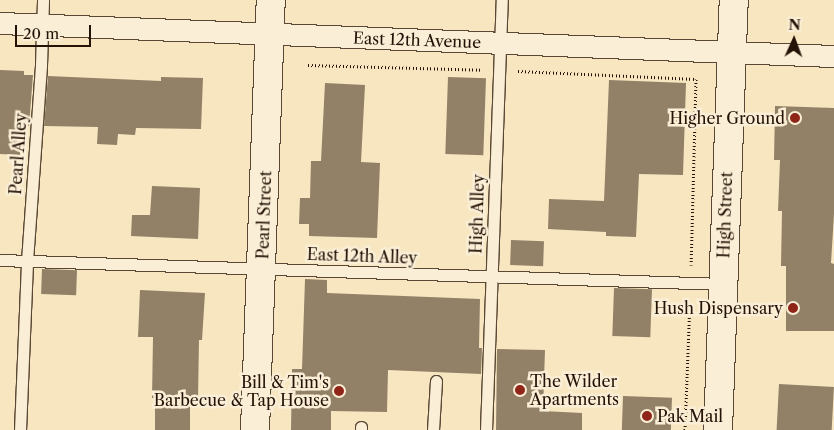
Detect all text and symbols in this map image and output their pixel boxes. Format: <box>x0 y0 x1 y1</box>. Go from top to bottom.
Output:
scale bar <box>18 15 94 47</box>
north arrow <box>769 15 819 65</box>
text: N <box>788 16 801 34</box>
text: 20 m <box>23 24 59 43</box>
street label: East 12th Avenue <box>352 28 482 52</box>
place label: Higher Ground <box>669 108 785 128</box>
street label: Pearl Alley <box>6 112 30 196</box>
marker: Higher Ground <box>789 112 801 124</box>
street label: Pearl Street <box>253 170 275 260</box>
street label: High Street <box>714 171 736 259</box>
street label: High Alley <box>466 174 488 254</box>
street label: East 12th Alley <box>306 244 418 268</box>
place label: Hush Dispensary <box>654 298 783 318</box>
marker: Hush Dispensary <box>787 302 799 314</box>
place label: The Wilder Apartments <box>530 371 619 409</box>
place label: Bill & Tim's Barbecue & Tap House <box>153 372 329 410</box>
marker: The Wilder Apartments <box>514 384 526 396</box>
marker: Bill & Tim's Barbecue & Tap House <box>333 385 345 397</box>
place label: Pak Mail <box>657 406 723 426</box>
marker: Pak Mail <box>641 410 653 422</box>

